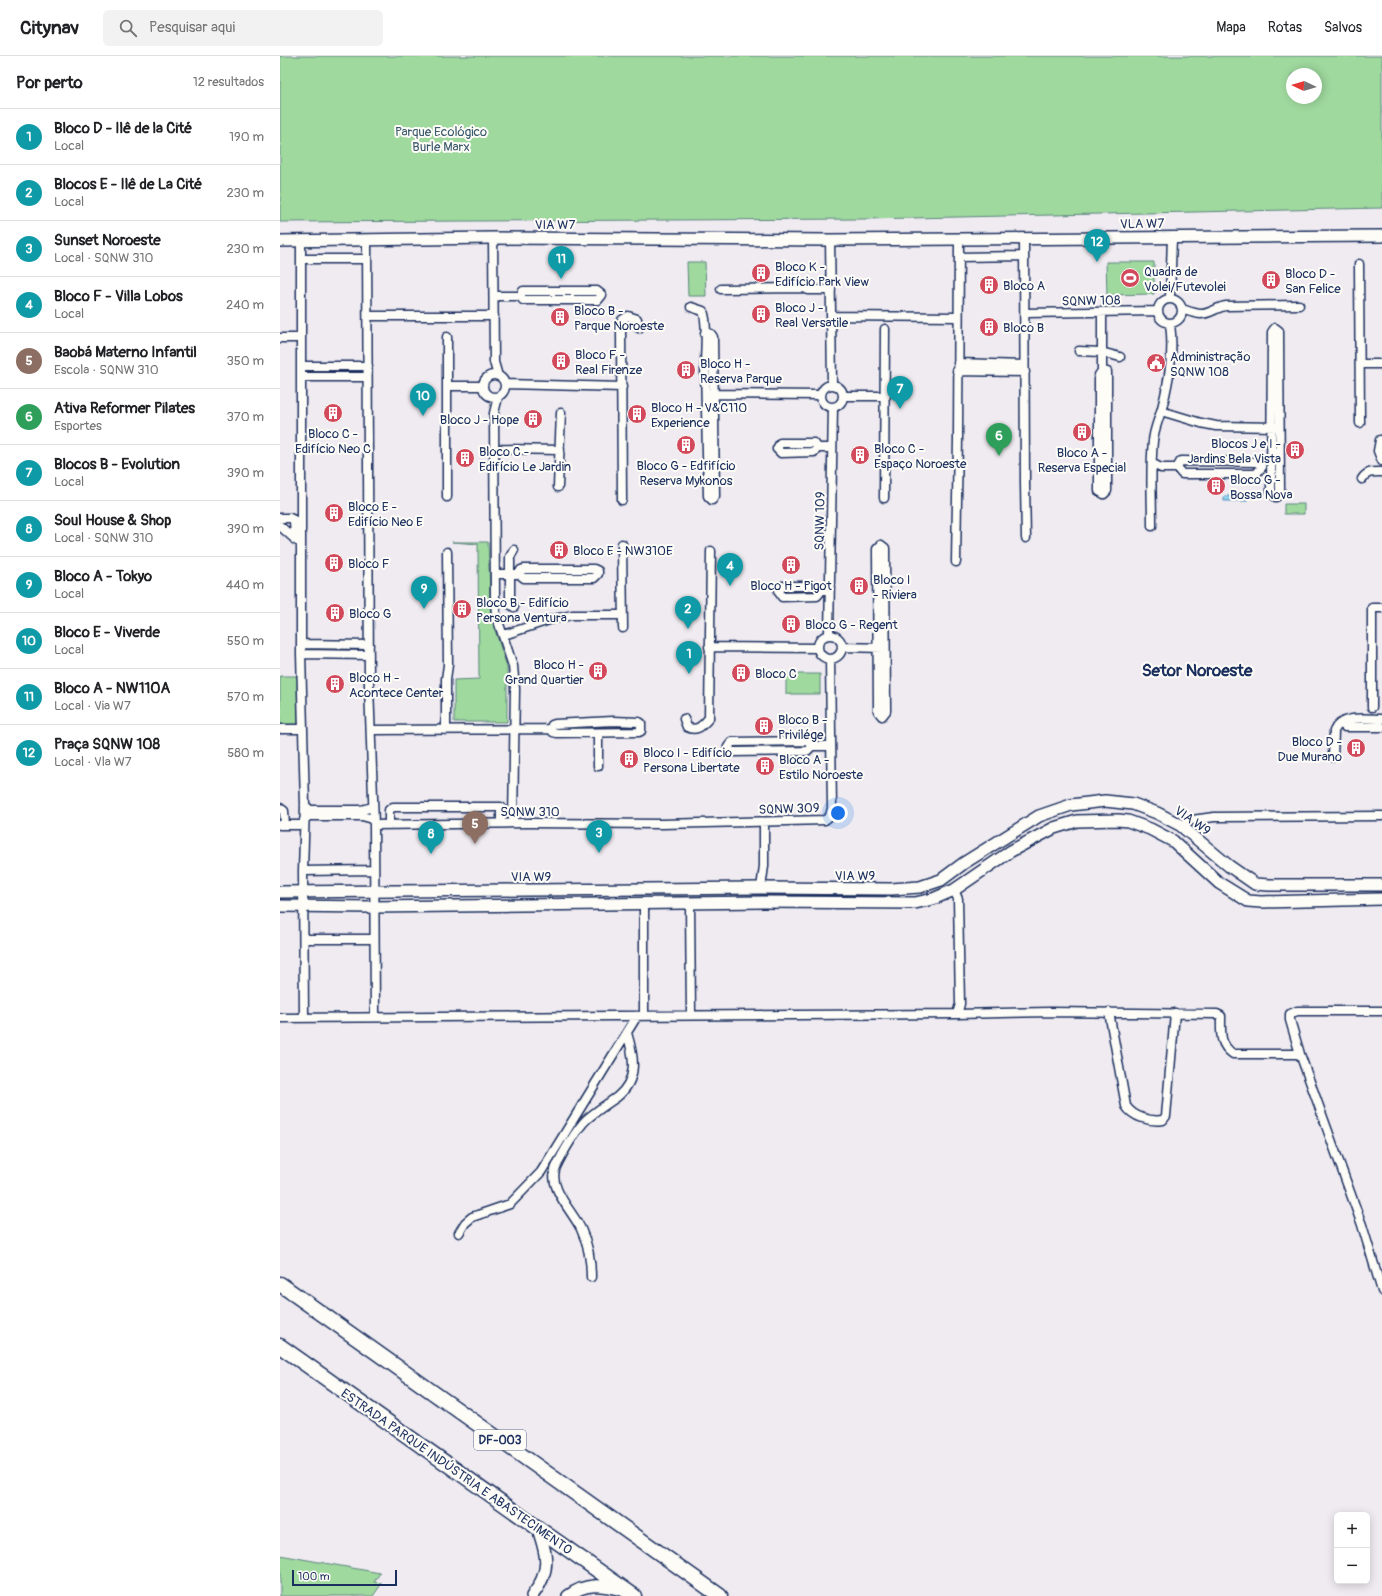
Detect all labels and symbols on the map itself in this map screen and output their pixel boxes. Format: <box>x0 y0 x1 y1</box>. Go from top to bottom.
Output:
north arrow <box>1286 68 1322 104</box>
park label: Parque Ecológico Burle Marx <box>395 124 487 155</box>
street label: VLA W7 <box>1120 216 1164 232</box>
street label: VIA W7 <box>535 217 575 233</box>
pin: 12 <box>1084 229 1110 262</box>
pin: 11 <box>548 246 574 279</box>
place label: Bloco K - Edifício Park View <box>775 259 869 290</box>
building icon: Bloco K - Edifício Park View <box>750 262 772 284</box>
place label: Quadra de Volei/Futevolei <box>1144 264 1226 295</box>
place label: Bloco D - San Felice <box>1285 266 1341 297</box>
sports icon: Quadra de Volei/Futevolei <box>1119 267 1141 289</box>
building icon: Bloco D - San Felice <box>1260 269 1282 291</box>
building icon: Bloco A <box>978 274 1000 296</box>
place label: Bloco A <box>1003 278 1046 294</box>
street label: SQNW 108 <box>1062 292 1121 310</box>
place label: Bloco J - Real Versatile <box>775 300 849 331</box>
place label: Bloco B - Parque Noroeste <box>574 303 665 334</box>
building icon: Bloco J - Real Versatile <box>750 303 772 325</box>
building icon: Bloco B - Parque Noroeste <box>549 306 571 328</box>
building icon: Bloco B <box>978 316 1000 338</box>
place label: Bloco B <box>1003 320 1044 336</box>
place label: Bloco F - Real Firenze <box>575 347 643 378</box>
place label: Administração SQNW 108 <box>1170 349 1250 380</box>
building icon: Bloco F - Real Firenze <box>550 350 572 372</box>
public building icon: Administração SQNW 108 <box>1145 352 1167 374</box>
place label: Bloco H - Reserva Parque <box>700 356 782 387</box>
building icon: Bloco H - Reserva Parque <box>675 359 697 381</box>
pin: 7 <box>887 376 913 409</box>
pin: 10 <box>410 383 436 416</box>
place label: Bloco H - V&C110 Experience <box>651 400 747 431</box>
building icon: Bloco C - Edifício Neo C <box>322 402 344 424</box>
building icon: Bloco H - V&C110 Experience <box>626 403 648 425</box>
building icon: Bloco J - Hope <box>522 408 544 430</box>
place label: Bloco J - Hope <box>440 412 520 428</box>
building icon: Bloco A - Reserva Especial <box>1071 421 1093 443</box>
pin: 6 <box>986 423 1012 456</box>
place label: Bloco C - Edifício Neo C <box>295 426 371 457</box>
building icon: Bloco G - Edfifício Reserva Mykonos <box>675 434 697 456</box>
place label: Blocos J e I - Jardins Bela Vista <box>1187 436 1281 467</box>
building icon: Blocos J e I - Jardins Bela Vista <box>1284 439 1306 461</box>
place label: Bloco C - Espaço Noroeste <box>874 441 967 472</box>
place label: Bloco C - Edifício Le Jardin <box>479 444 571 475</box>
building icon: Bloco C - Espaço Noroeste <box>849 444 871 466</box>
place label: Bloco A - Reserva Especial <box>1038 445 1126 476</box>
building icon: Bloco C - Edifício Le Jardin <box>454 447 476 469</box>
place label: Bloco G - Edfifício Reserva Mykonos <box>636 458 736 489</box>
place label: Bloco G - Bossa Nova <box>1230 472 1293 503</box>
building icon: Bloco G - Bossa Nova <box>1205 475 1227 497</box>
street label: SQNW 109 <box>811 491 829 551</box>
place label: Bloco E - Edifício Neo E <box>348 499 423 530</box>
building icon: Bloco E - Edifício Neo E <box>323 502 345 524</box>
building icon: Bloco E - NW310E <box>548 539 570 561</box>
place label: Bloco E - NW310E <box>573 543 673 559</box>
building icon: Bloco F <box>323 552 345 574</box>
pin: 4 <box>717 553 743 586</box>
building icon: Bloco H - Pigot <box>780 554 802 576</box>
place label: Bloco F <box>348 556 390 572</box>
place label: Bloco I - Riviera <box>873 572 917 603</box>
building icon: Bloco I - Riviera <box>848 575 870 597</box>
pin: 9 <box>411 576 437 609</box>
place label: Bloco H - Pigot <box>750 578 833 594</box>
place label: Bloco B - Edifício Persona Ventura <box>476 595 569 626</box>
pin: 2 <box>675 596 701 629</box>
building icon: Bloco B - Edifício Persona Ventura <box>451 598 473 620</box>
building icon: Bloco G <box>324 602 346 624</box>
place label: Bloco G <box>349 606 391 622</box>
building icon: Bloco G - Regent <box>780 613 802 635</box>
place label: Bloco G - Regent <box>805 617 898 633</box>
pin: 1 <box>676 641 702 674</box>
place label: Bloco H - Grand Quartier <box>505 657 584 688</box>
building icon: Bloco H - Grand Quartier <box>587 660 609 682</box>
district label: Setor Noroeste <box>1142 660 1253 681</box>
building icon: Bloco C <box>730 662 752 684</box>
place label: Bloco C <box>755 666 797 682</box>
place label: Bloco H - Acontece Center <box>349 670 444 701</box>
building icon: Bloco H - Acontece Center <box>324 673 346 695</box>
place label: Bloco B - Privilége <box>778 712 828 743</box>
building icon: Bloco B - Privilége <box>753 715 775 737</box>
place label: Bloco D - Due Murano <box>1278 734 1342 765</box>
building icon: Bloco D - Due Murano <box>1345 737 1367 759</box>
place label: Bloco I - Edifício Persona Libertate <box>643 745 740 776</box>
building icon: Bloco I - Edifício Persona Libertate <box>618 748 640 770</box>
place label: Bloco A - Estilo Noroeste <box>779 752 864 783</box>
building icon: Bloco A - Estilo Noroeste <box>754 755 776 777</box>
street label: SQNW 309 <box>758 800 820 818</box>
your location <box>828 803 848 823</box>
street label: VIA W9 <box>1171 803 1214 839</box>
street label: SQNW 310 <box>500 804 560 820</box>
pin: 5 <box>462 811 488 844</box>
pin: 3 <box>586 820 612 853</box>
pin: 8 <box>418 821 444 854</box>
street label: VIA W9 <box>835 868 876 884</box>
street label: VIA W9 <box>511 869 552 885</box>
street label: ESTRADA PARQUE INDÚSTRIA E ABASTECIMENTO <box>338 1385 575 1558</box>
road number: DF-003 <box>474 1430 526 1450</box>
scale bar <box>292 1568 397 1587</box>

